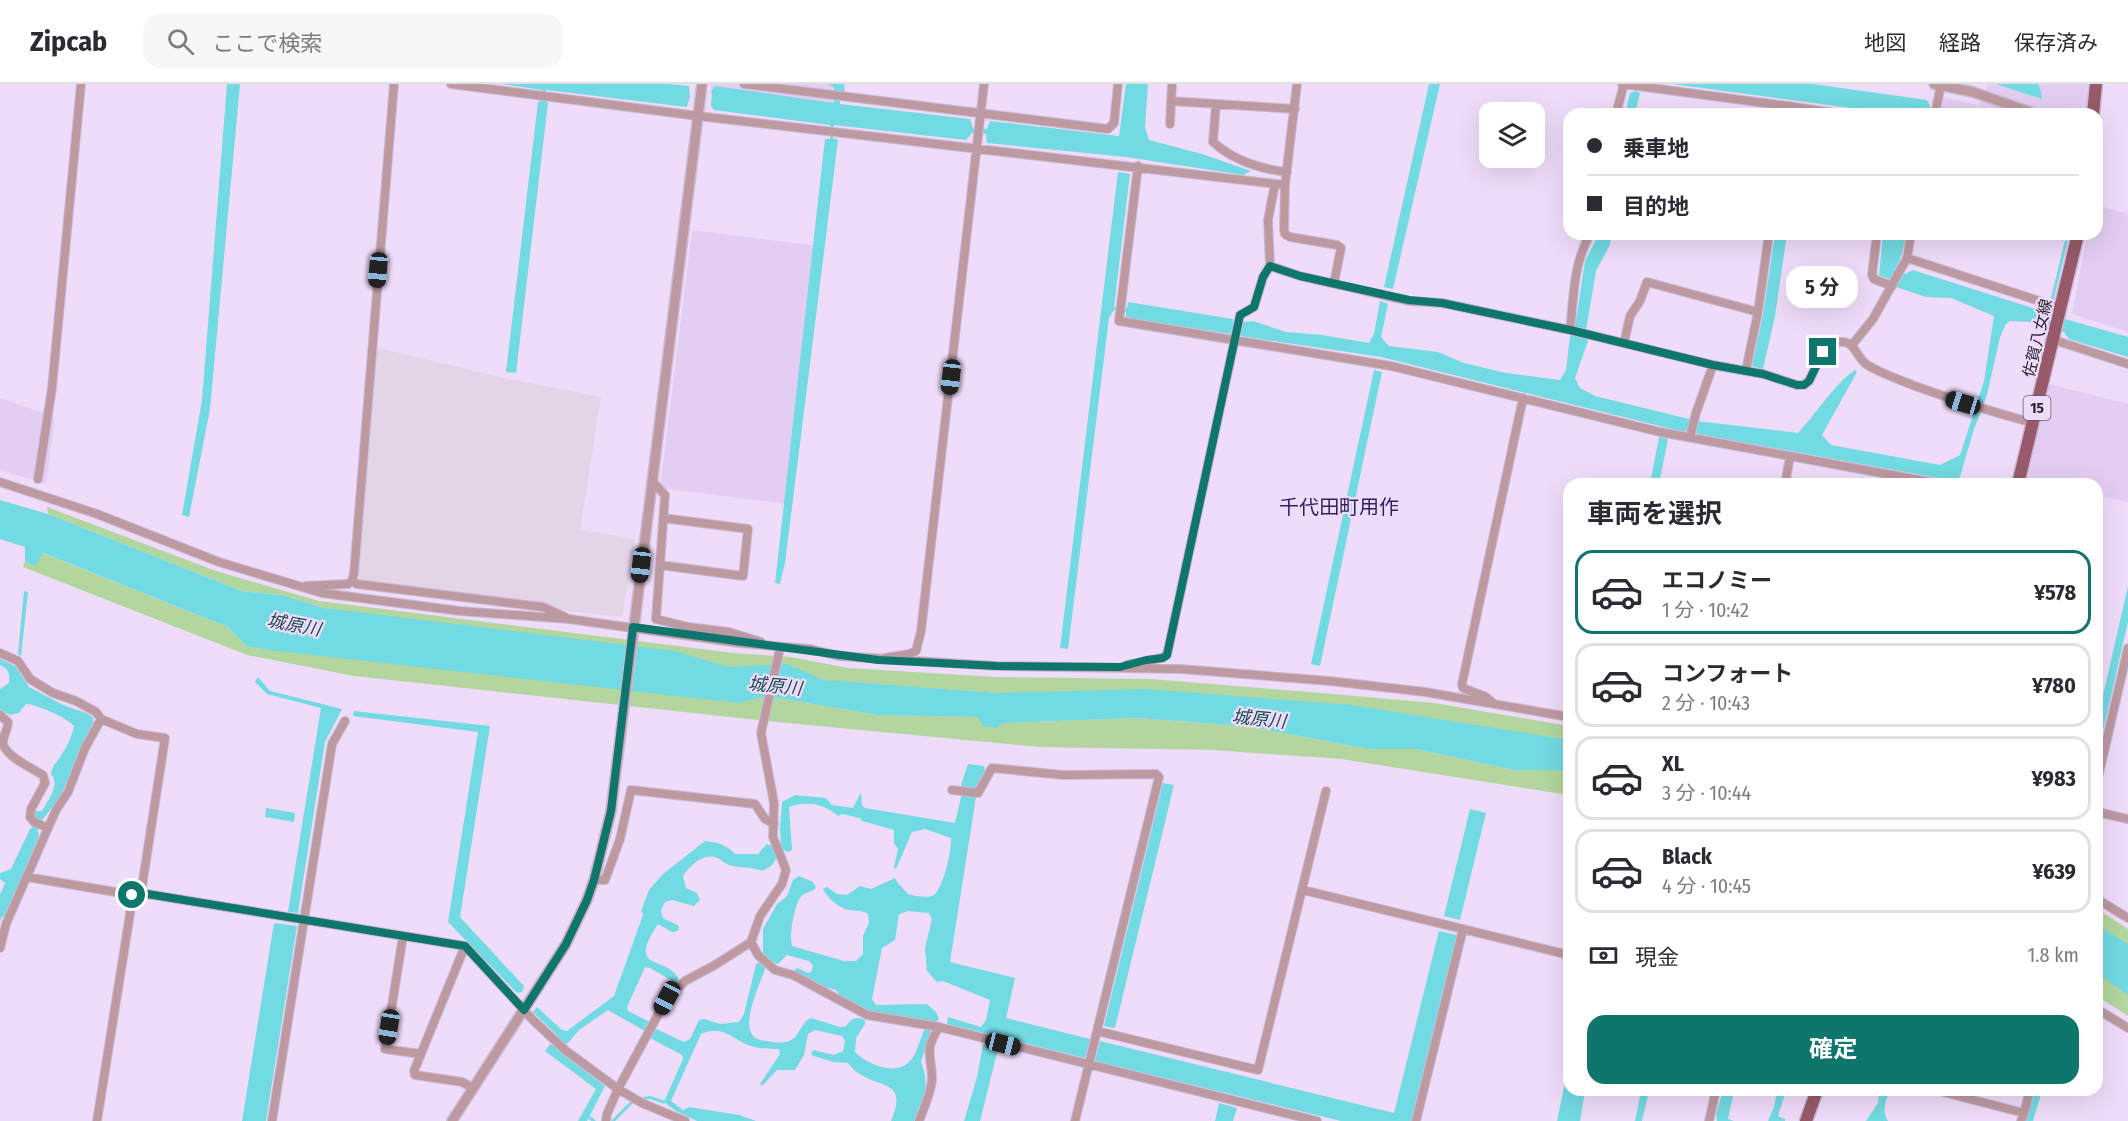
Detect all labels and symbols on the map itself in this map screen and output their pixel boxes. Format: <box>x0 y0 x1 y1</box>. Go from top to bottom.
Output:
car <box>367 251 389 289</box>
callout: 5 分 <box>1787 265 1859 307</box>
street label: 佐賀八女線 <box>2019 297 2056 379</box>
route end <box>1809 338 1836 365</box>
car <box>940 358 962 396</box>
car <box>1943 389 1983 417</box>
road number: 15 <box>2024 396 2050 420</box>
district label: 千代田町用作 <box>1279 495 1399 519</box>
car <box>630 546 652 584</box>
water label: 城原川 <box>265 609 325 641</box>
water label: 城原川 <box>747 672 805 700</box>
water label: 城原川 <box>1231 705 1289 733</box>
route start <box>118 881 145 908</box>
car <box>651 978 683 1018</box>
car <box>377 1008 401 1046</box>
car <box>983 1031 1023 1057</box>

